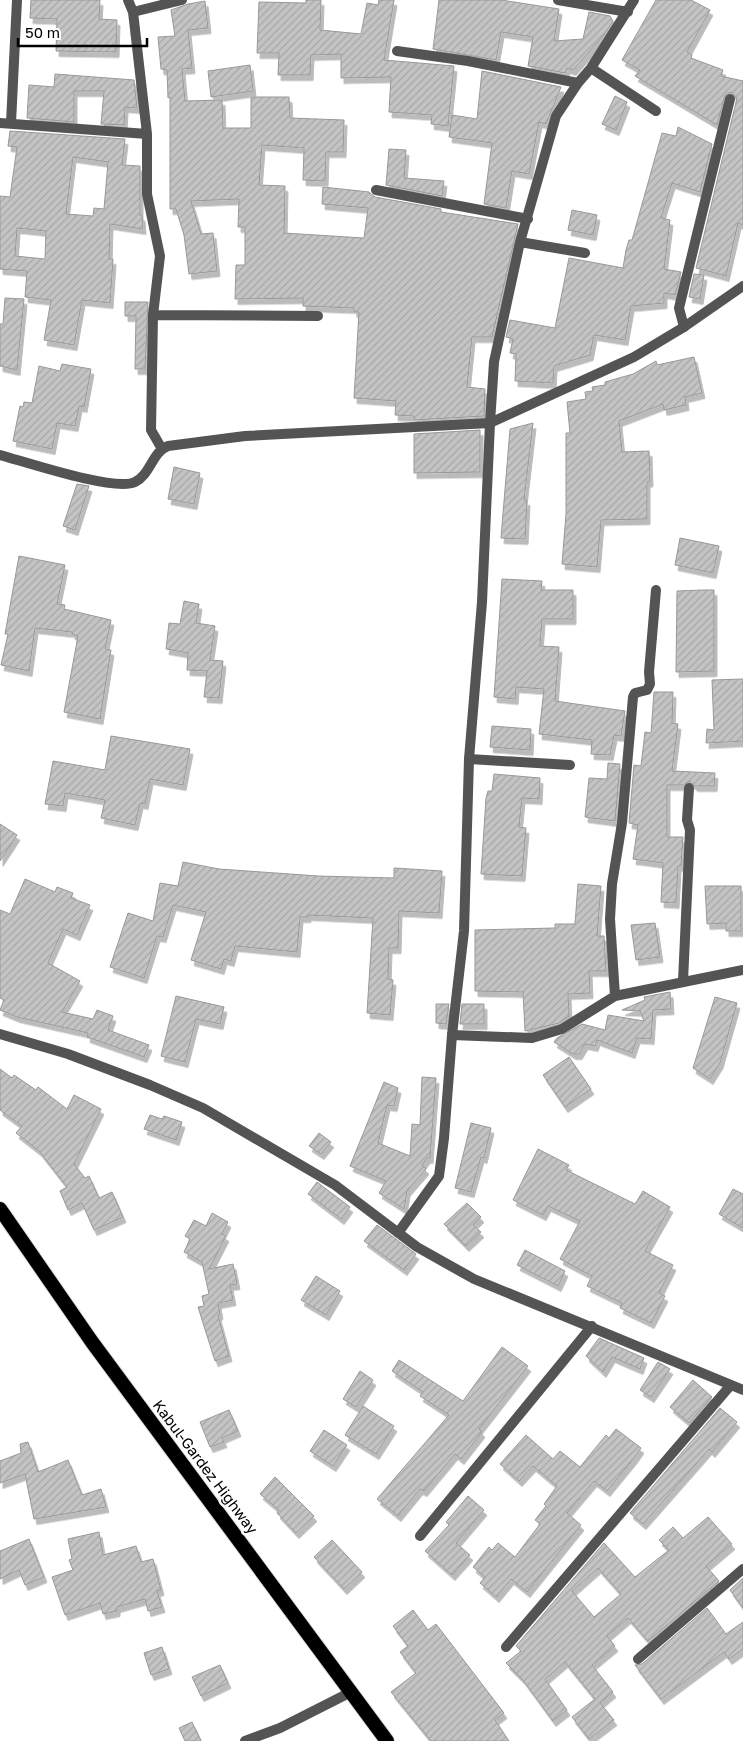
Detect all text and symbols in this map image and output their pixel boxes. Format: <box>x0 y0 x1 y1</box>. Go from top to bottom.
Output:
scale bar <box>18 15 146 47</box>
text: 50 m <box>25 23 60 41</box>
street label: Kabul-Gardez Highway <box>150 1396 262 1537</box>

